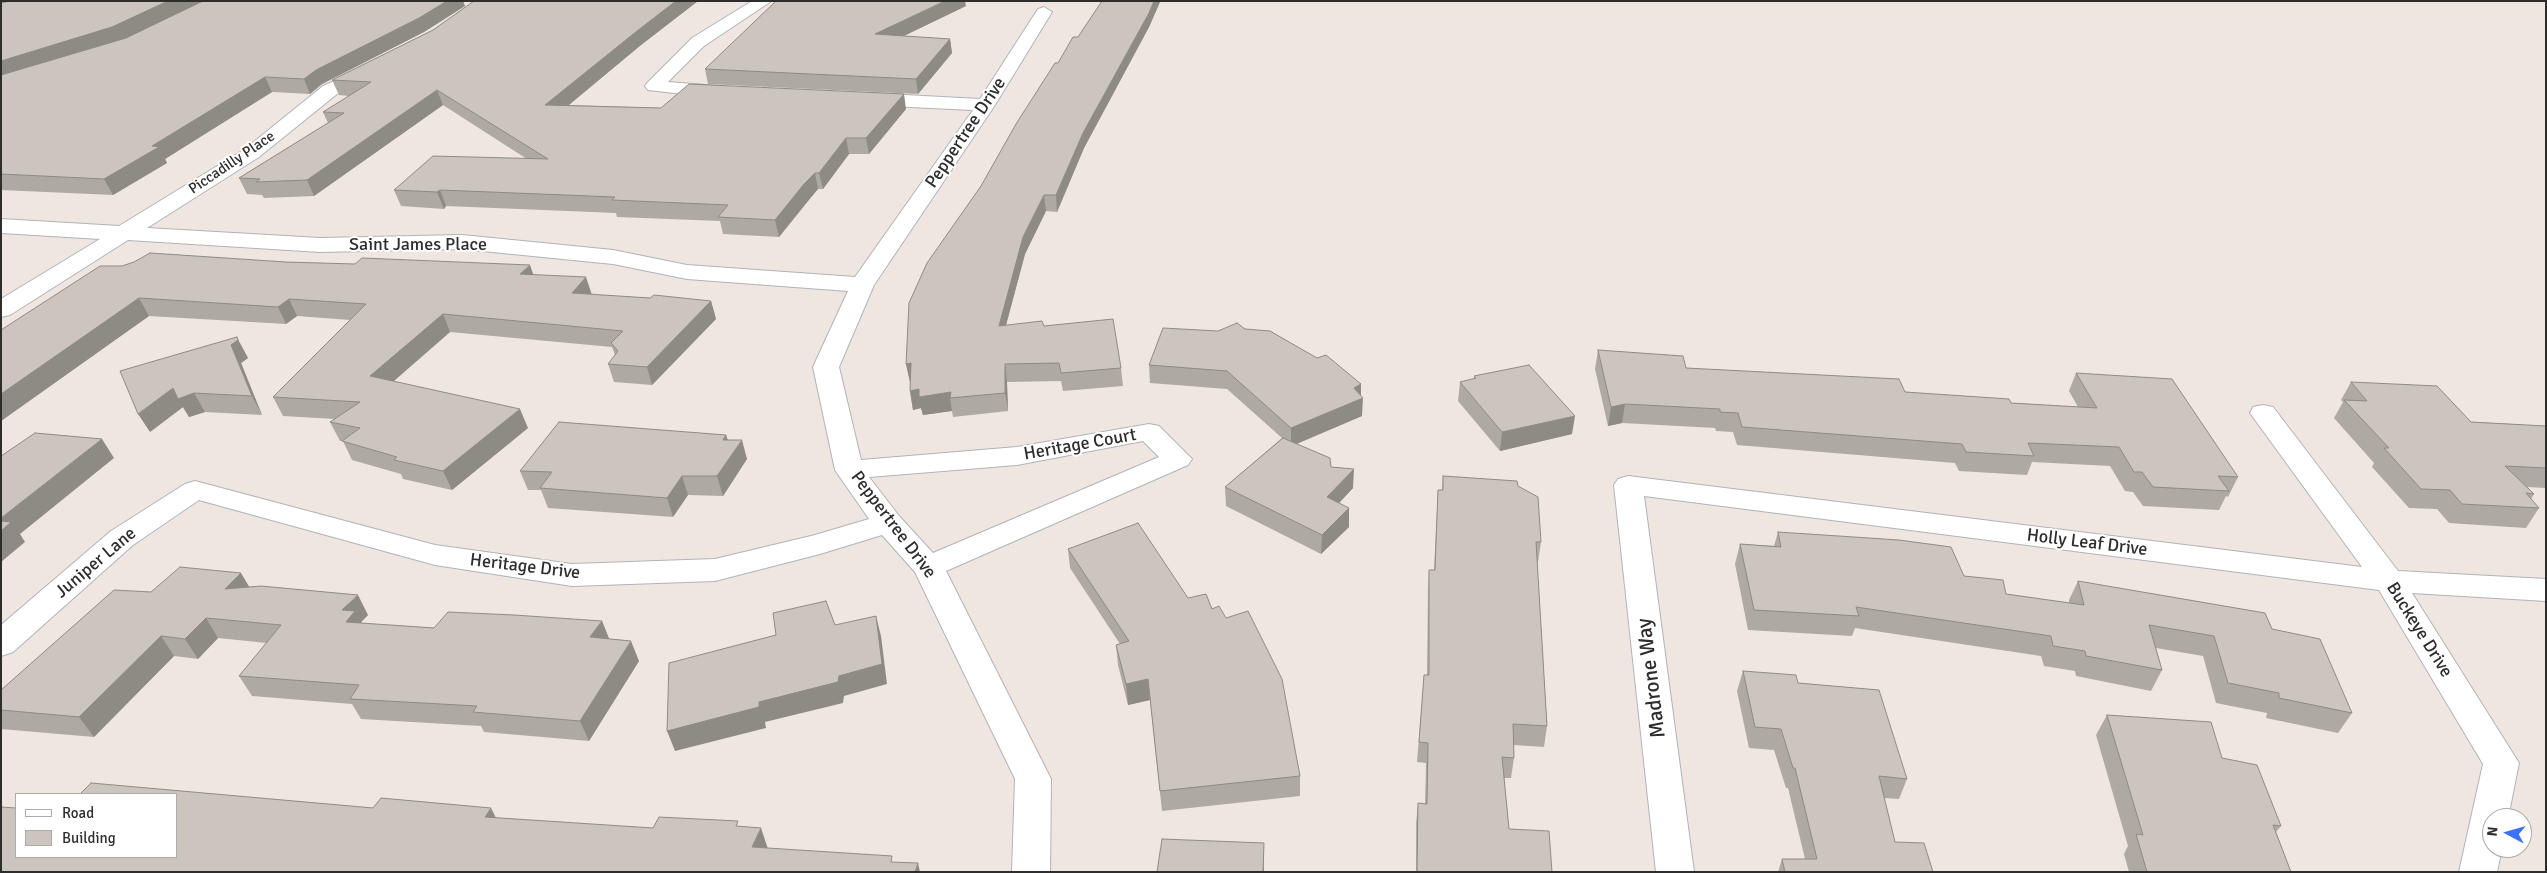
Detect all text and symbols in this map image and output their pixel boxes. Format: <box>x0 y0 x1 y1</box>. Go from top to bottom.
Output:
street label: Peppertree Drive <box>921 74 1011 192</box>
street label: Piccadilly Place <box>186 128 278 198</box>
street label: Saint James Place <box>349 234 487 256</box>
street label: Heritage Court <box>1022 424 1138 466</box>
street label: Peppertree Drive <box>846 467 940 583</box>
street label: Juniper Lane <box>51 523 141 603</box>
street label: Holly Leaf Drive <box>2025 525 2149 561</box>
street label: Heritage Drive <box>469 550 581 584</box>
street label: Buckeye Drive <box>2381 578 2457 682</box>
street label: Madrone Way <box>1632 617 1672 739</box>
legend <box>15 793 178 858</box>
text: Road <box>62 804 94 822</box>
north arrow <box>2482 808 2532 858</box>
text: N <box>2484 826 2502 837</box>
text: Building <box>62 829 116 847</box>

